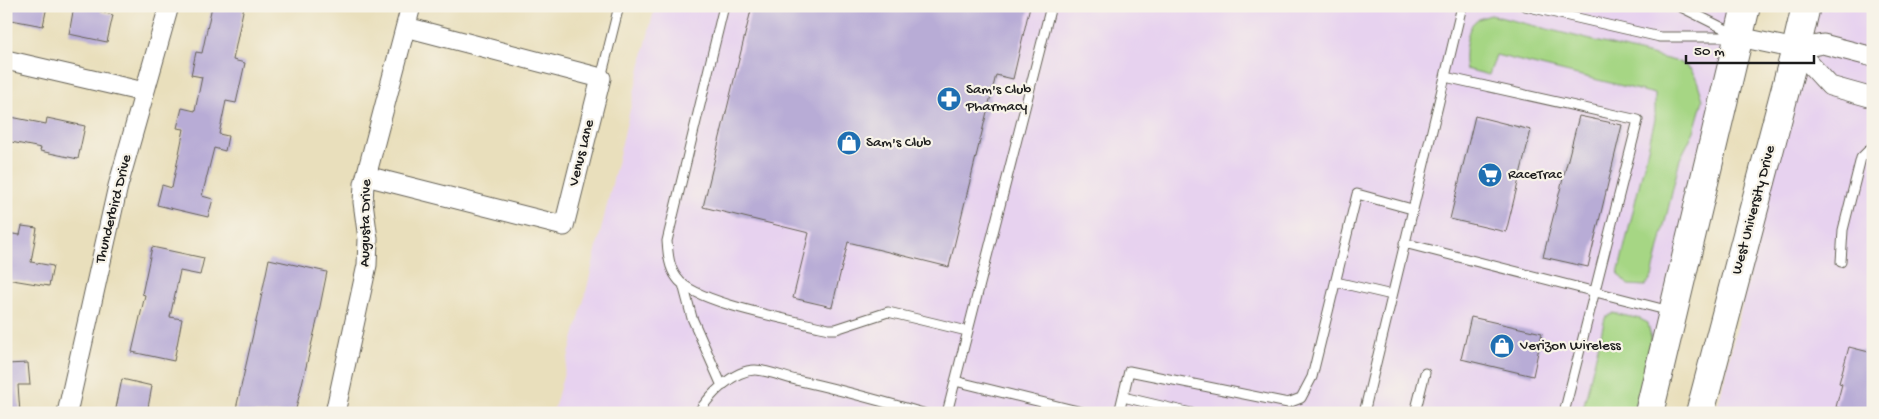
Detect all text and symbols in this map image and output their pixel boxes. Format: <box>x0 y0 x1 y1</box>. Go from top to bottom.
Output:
scale bar <box>1686 32 1814 64</box>
text: 50 m <box>1694 43 1725 61</box>
place label: Sam's Club Pharmacy <box>965 81 1031 116</box>
pharmacy icon: Sam's Club Pharmacy <box>936 86 962 112</box>
street label: Venus Lane <box>565 118 599 189</box>
shop icon: Sam's Club <box>836 130 862 156</box>
place label: Sam's Club <box>866 134 931 152</box>
street label: West University Drive <box>1728 143 1780 277</box>
street label: Thunderbird Drive <box>92 153 136 266</box>
supermarket icon: RaceTrac <box>1477 162 1503 188</box>
place label: RaceTrac <box>1508 166 1562 184</box>
street label: Augusta Drive <box>356 179 376 267</box>
shop icon: Verizon Wireless <box>1489 333 1515 359</box>
place label: Verizon Wireless <box>1519 337 1621 355</box>

